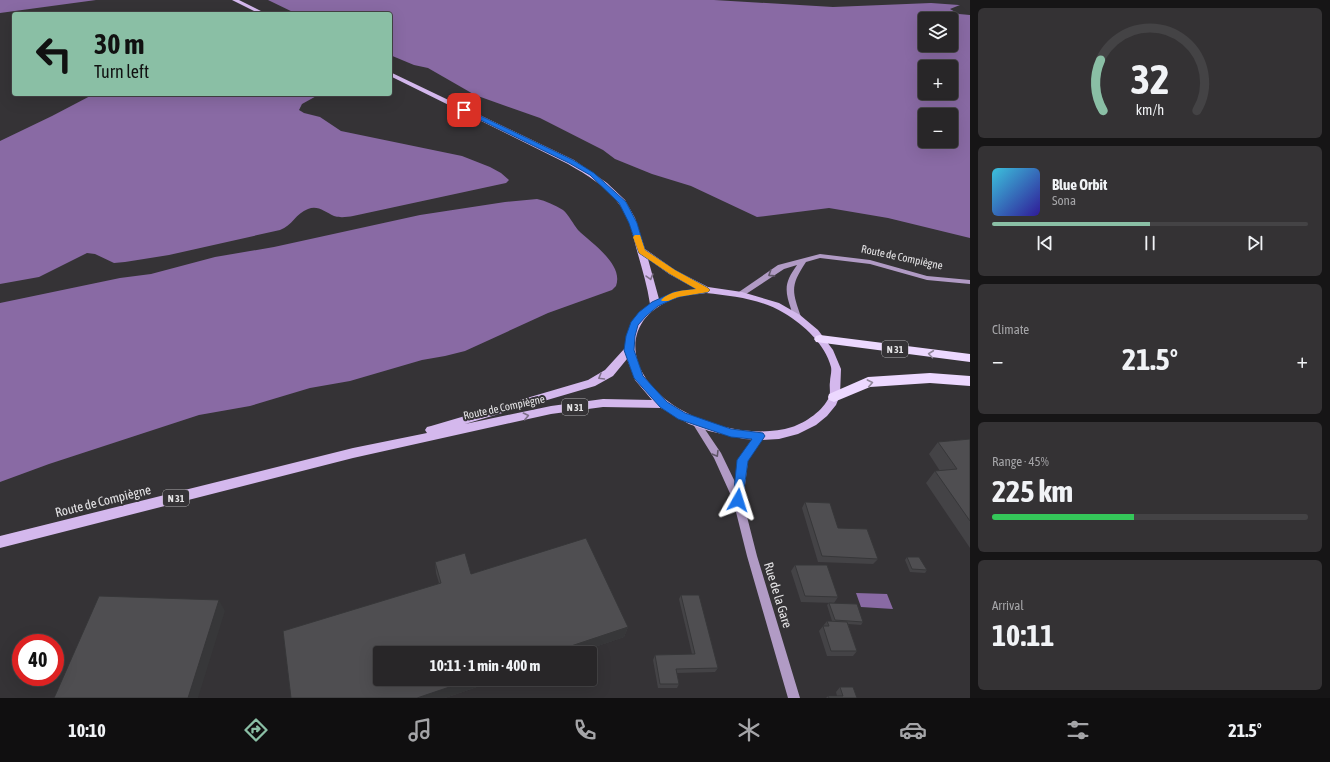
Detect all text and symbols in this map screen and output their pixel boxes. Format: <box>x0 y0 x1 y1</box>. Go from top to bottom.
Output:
map controls <box>918 12 958 148</box>
button: layers <box>918 12 958 52</box>
icon: left <box>28 28 80 80</box>
text: 30 m <box>94 28 144 60</box>
text: 32 <box>1130 55 1170 103</box>
button: + <box>918 60 958 100</box>
text: Turn left <box>94 61 149 82</box>
pin <box>447 93 481 127</box>
icon: arrive <box>453 99 475 121</box>
text: km/h <box>1136 102 1164 118</box>
button: − <box>918 108 958 148</box>
text: Blue Orbit <box>1052 176 1107 193</box>
text: Sona <box>1052 193 1076 208</box>
icon: previous <box>1034 232 1056 254</box>
icon: pause <box>1139 232 1161 254</box>
icon: next <box>1244 232 1266 254</box>
street label: Route de Compiègne <box>860 242 944 272</box>
one-way arrow <box>768 269 775 277</box>
one-way arrow <box>645 273 654 280</box>
text: Climate <box>992 322 1029 337</box>
road number: N 31 <box>882 341 908 357</box>
text: 21.5° <box>1122 342 1178 376</box>
text: − <box>992 347 1003 373</box>
text: + <box>1297 347 1308 373</box>
one-way arrow <box>928 350 934 359</box>
one-way arrow <box>598 373 606 380</box>
one-way arrow <box>867 379 873 387</box>
street label: Route de Compiègne <box>462 392 546 422</box>
road number: N 31 <box>562 399 588 415</box>
one-way arrow <box>522 412 529 420</box>
one-way arrow <box>711 450 718 457</box>
text: Range · 45% <box>992 454 1049 469</box>
text: 225 km <box>992 474 1073 508</box>
position arrow <box>717 479 759 521</box>
street label: Route de Compiègne <box>54 482 153 520</box>
road number: N 31 <box>163 490 189 506</box>
street label: Rue de la Gare <box>761 560 795 630</box>
text: Arrival <box>992 598 1024 613</box>
text: 10:11 <box>992 618 1054 652</box>
speed limit sign: 40 <box>12 634 64 686</box>
text: 10:11 · 1 min · 400 m <box>430 657 540 674</box>
icon: directions <box>242 716 270 744</box>
icon: music <box>406 716 434 744</box>
icon: phone <box>571 716 599 744</box>
icon: climate <box>735 716 763 744</box>
icon: car <box>899 716 927 744</box>
icon: filters <box>1064 716 1092 744</box>
text: 10:10 <box>68 720 106 741</box>
text: 21.5° <box>1228 720 1262 741</box>

